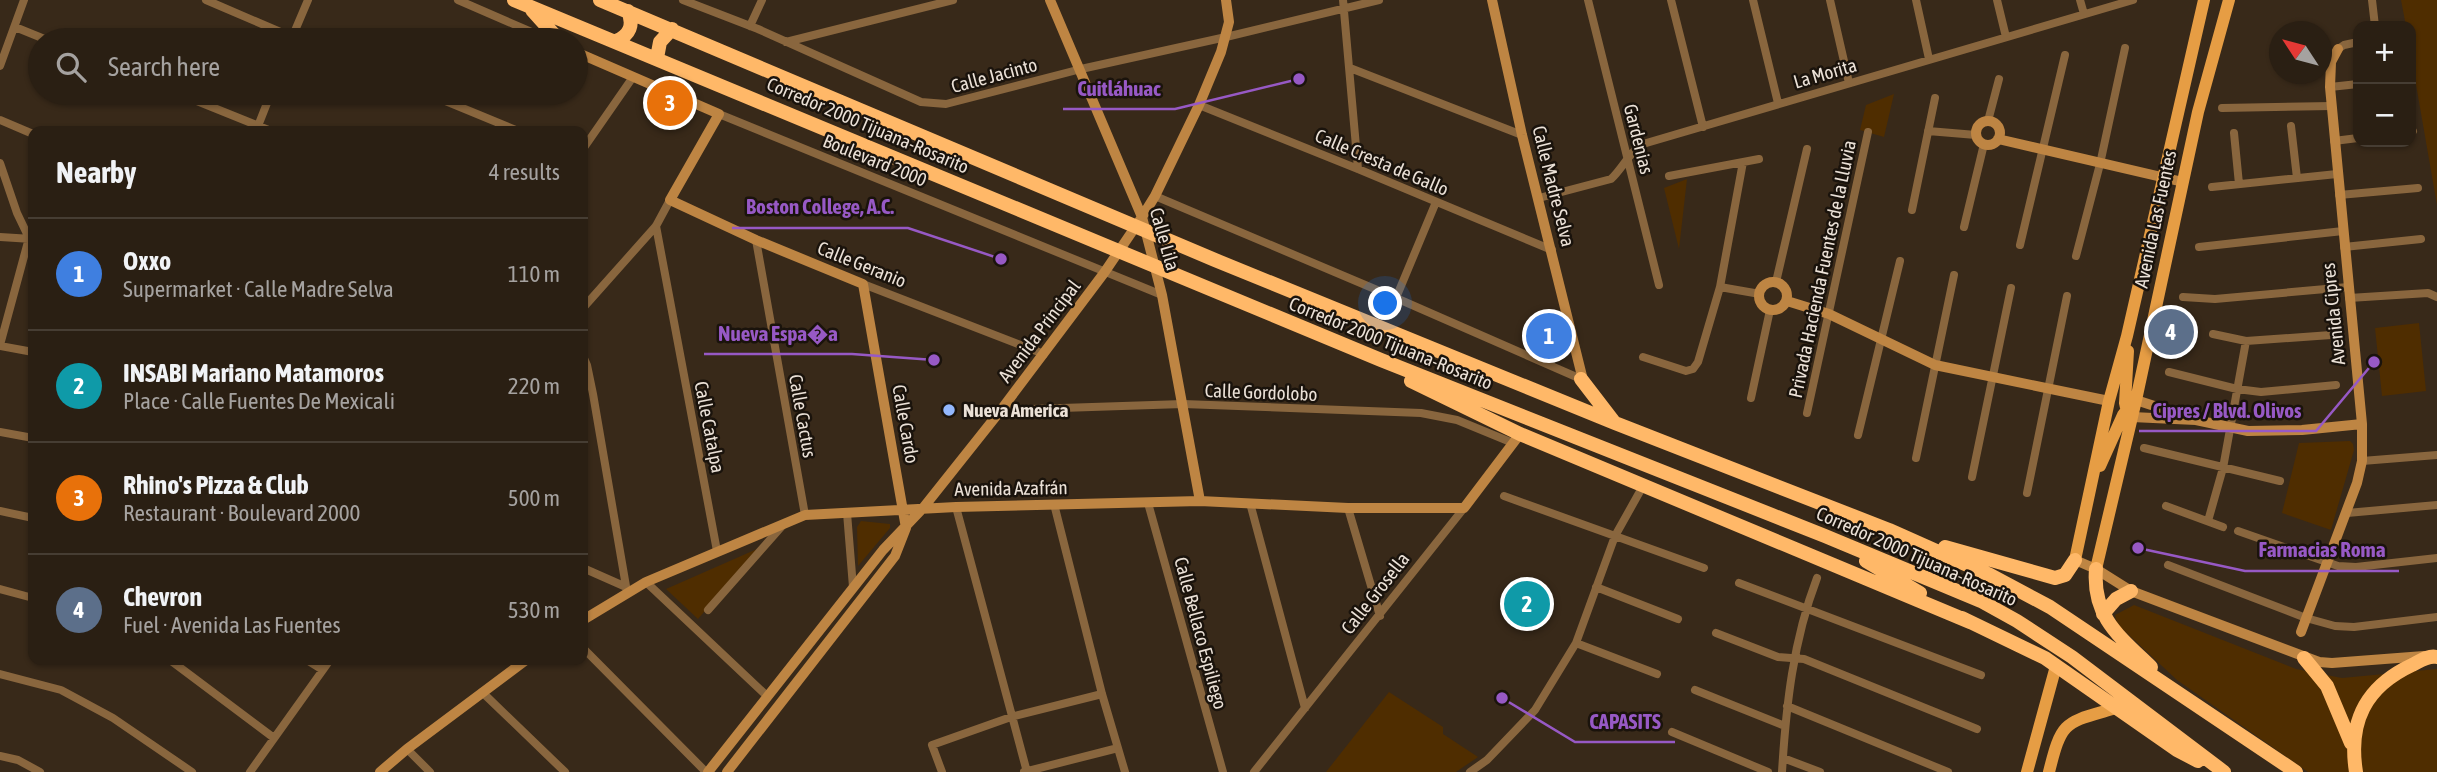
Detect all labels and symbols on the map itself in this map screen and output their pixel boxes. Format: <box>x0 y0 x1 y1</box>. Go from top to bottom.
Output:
north arrow <box>2269 21 2332 84</box>
street label: Calle Jacinto <box>949 53 1040 97</box>
street label: La Morita <box>1791 54 1859 92</box>
callout: Cuitláhuac <box>1063 67 1175 109</box>
street label: Corredor 2000 Tijuana-Rosarito <box>764 72 972 178</box>
text: Cuitláhuac <box>1077 76 1161 100</box>
pin: 3 <box>647 77 693 129</box>
street label: Gardenias <box>1620 102 1658 177</box>
street label: Calle Madre Selva <box>1528 123 1580 249</box>
street label: Calle Cresta de Gallo <box>1312 124 1452 200</box>
street label: Boulevard 2000 <box>820 129 930 191</box>
street label: Privada Hacienda Fuentes de la Lluvia <box>1784 138 1860 400</box>
street label: Avenida Las Fuentes <box>2130 148 2180 290</box>
callout: Boston College, A.C. <box>732 186 908 228</box>
text: Boston College, A.C. <box>746 194 894 218</box>
street label: Calle Lila <box>1146 205 1184 273</box>
street label: Calle Geranio <box>814 236 910 292</box>
street label: Avenida Cipres <box>2317 262 2349 366</box>
street label: Avenida Principal <box>993 276 1085 386</box>
your location <box>1368 286 1402 320</box>
street label: Corredor 2000 Tijuana-Rosarito <box>1286 292 1496 394</box>
pin: 4 <box>2148 306 2194 358</box>
pin: 1 <box>1526 310 1572 362</box>
callout: Nueva Espa�a <box>704 312 852 354</box>
text: Nueva Espa�a <box>718 321 838 345</box>
street label: Calle Cactus <box>785 373 821 460</box>
street label: Calle Catalpa <box>690 379 730 475</box>
street label: Calle Gordolobo <box>1204 379 1318 405</box>
street label: Calle Cardo <box>888 383 924 465</box>
callout: Cipres / Blvd. Olivos <box>2139 389 2316 431</box>
text: Cipres / Blvd. Olivos <box>2153 398 2302 422</box>
place label: Nueva America <box>963 399 1069 421</box>
marker: Nueva America <box>941 402 957 418</box>
street label: Avenida Azafrán <box>954 476 1068 500</box>
street label: Corredor 2000 Tijuana-Rosarito <box>1813 502 2021 610</box>
callout: Farmacias Roma <box>2245 529 2399 571</box>
text: Farmacias Roma <box>2259 537 2386 561</box>
street label: Calle Grosella <box>1336 548 1414 638</box>
street label: Calle Bellaco Espiliego <box>1170 555 1232 712</box>
pin: 2 <box>1504 578 1550 630</box>
callout: CAPASITS <box>1575 700 1675 742</box>
text: CAPASITS <box>1589 709 1661 733</box>

